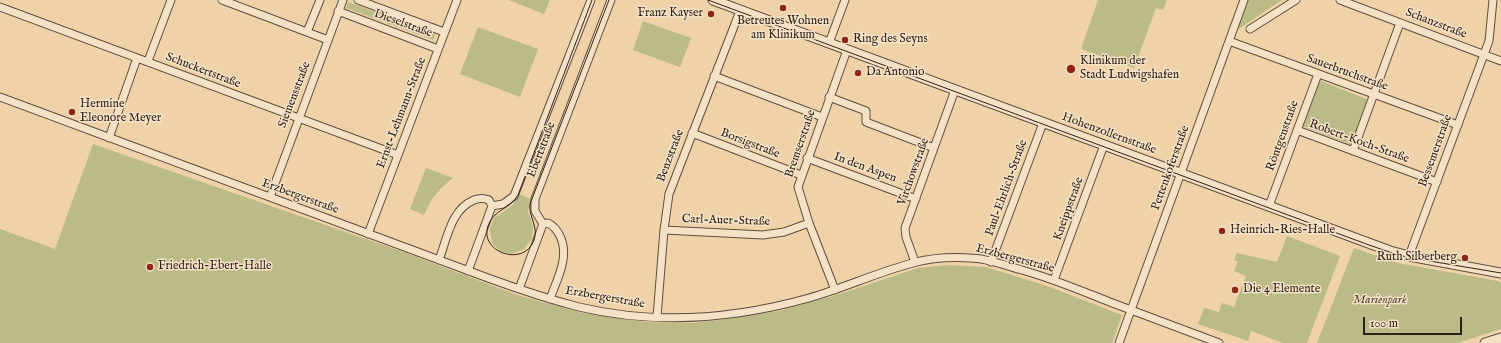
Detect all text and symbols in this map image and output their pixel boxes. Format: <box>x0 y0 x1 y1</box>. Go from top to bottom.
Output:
marker: Betreutes Wohnen am Klinikum <box>778 3 788 13</box>
street label: Schanzstraße <box>1403 6 1469 42</box>
street label: Dieselstraße <box>372 7 434 41</box>
place label: Franz Kayser <box>638 7 703 21</box>
marker: Franz Kayser <box>706 9 716 19</box>
place label: Betreutes Wohnen am Klinikum <box>737 15 829 43</box>
place label: Ring des Seyns <box>853 33 928 47</box>
marker: Ring des Seyns <box>840 35 850 45</box>
street label: Schuckertstraße <box>164 50 242 92</box>
street label: Sauerbruchstraße <box>1304 52 1390 94</box>
street label: Ernst-Lehmann-Straße <box>374 55 430 171</box>
place label: Klinikum der Stadt Ludwigshafen <box>1080 55 1179 83</box>
street label: Siemensstraße <box>276 60 314 130</box>
marker: Klinikum der Stadt Ludwigshafen <box>1065 63 1077 75</box>
place label: Da Antonio <box>866 66 924 80</box>
marker: Da Antonio <box>853 68 863 78</box>
place label: Hermine Eleonore Meyer <box>80 98 161 126</box>
street label: Röntgenstraße <box>1264 99 1302 173</box>
marker: Hermine Eleonore Meyer <box>67 107 77 117</box>
street label: Bremserstraße <box>783 108 819 180</box>
street label: Hohenzollernstraße <box>1060 110 1158 158</box>
street label: Bessemerstraße <box>1416 113 1456 189</box>
street label: Robert-Koch-Straße <box>1307 117 1411 167</box>
street label: Ebertstraße <box>525 120 559 180</box>
street label: Pettenkoferstraße <box>1149 124 1193 212</box>
street label: Borsigstraße <box>718 126 782 162</box>
street label: Benzstraße <box>654 128 688 184</box>
street label: Virchowstraße <box>895 136 933 208</box>
street label: Paul-Ehrlich-Straße <box>983 138 1031 238</box>
street label: In den Aspen <box>832 150 898 186</box>
street label: Kneippstraße <box>1051 175 1087 243</box>
street label: Erzbergerstraße <box>260 176 340 218</box>
street label: Carl-Auer-Straße <box>682 212 770 230</box>
place label: Heinrich-Ries-Halle <box>1230 224 1335 238</box>
marker: Heinrich-Ries-Halle <box>1217 226 1227 236</box>
street label: Erzbergerstraße <box>974 242 1056 276</box>
place label: Ruth Silberberg <box>1377 251 1457 265</box>
marker: Ruth Silberberg <box>1460 253 1470 263</box>
place label: Friedrich-Ebert-Halle <box>158 260 271 274</box>
marker: Friedrich-Ebert-Halle <box>145 262 155 272</box>
place label: Die 4 Elemente <box>1243 283 1320 297</box>
street label: Erzbergerstraße <box>564 284 646 312</box>
marker: Die 4 Elemente <box>1230 285 1240 295</box>
park label: Marienpark <box>1353 294 1407 308</box>
scale bar <box>1365 309 1464 335</box>
text: 100 m <box>1370 316 1398 331</box>

